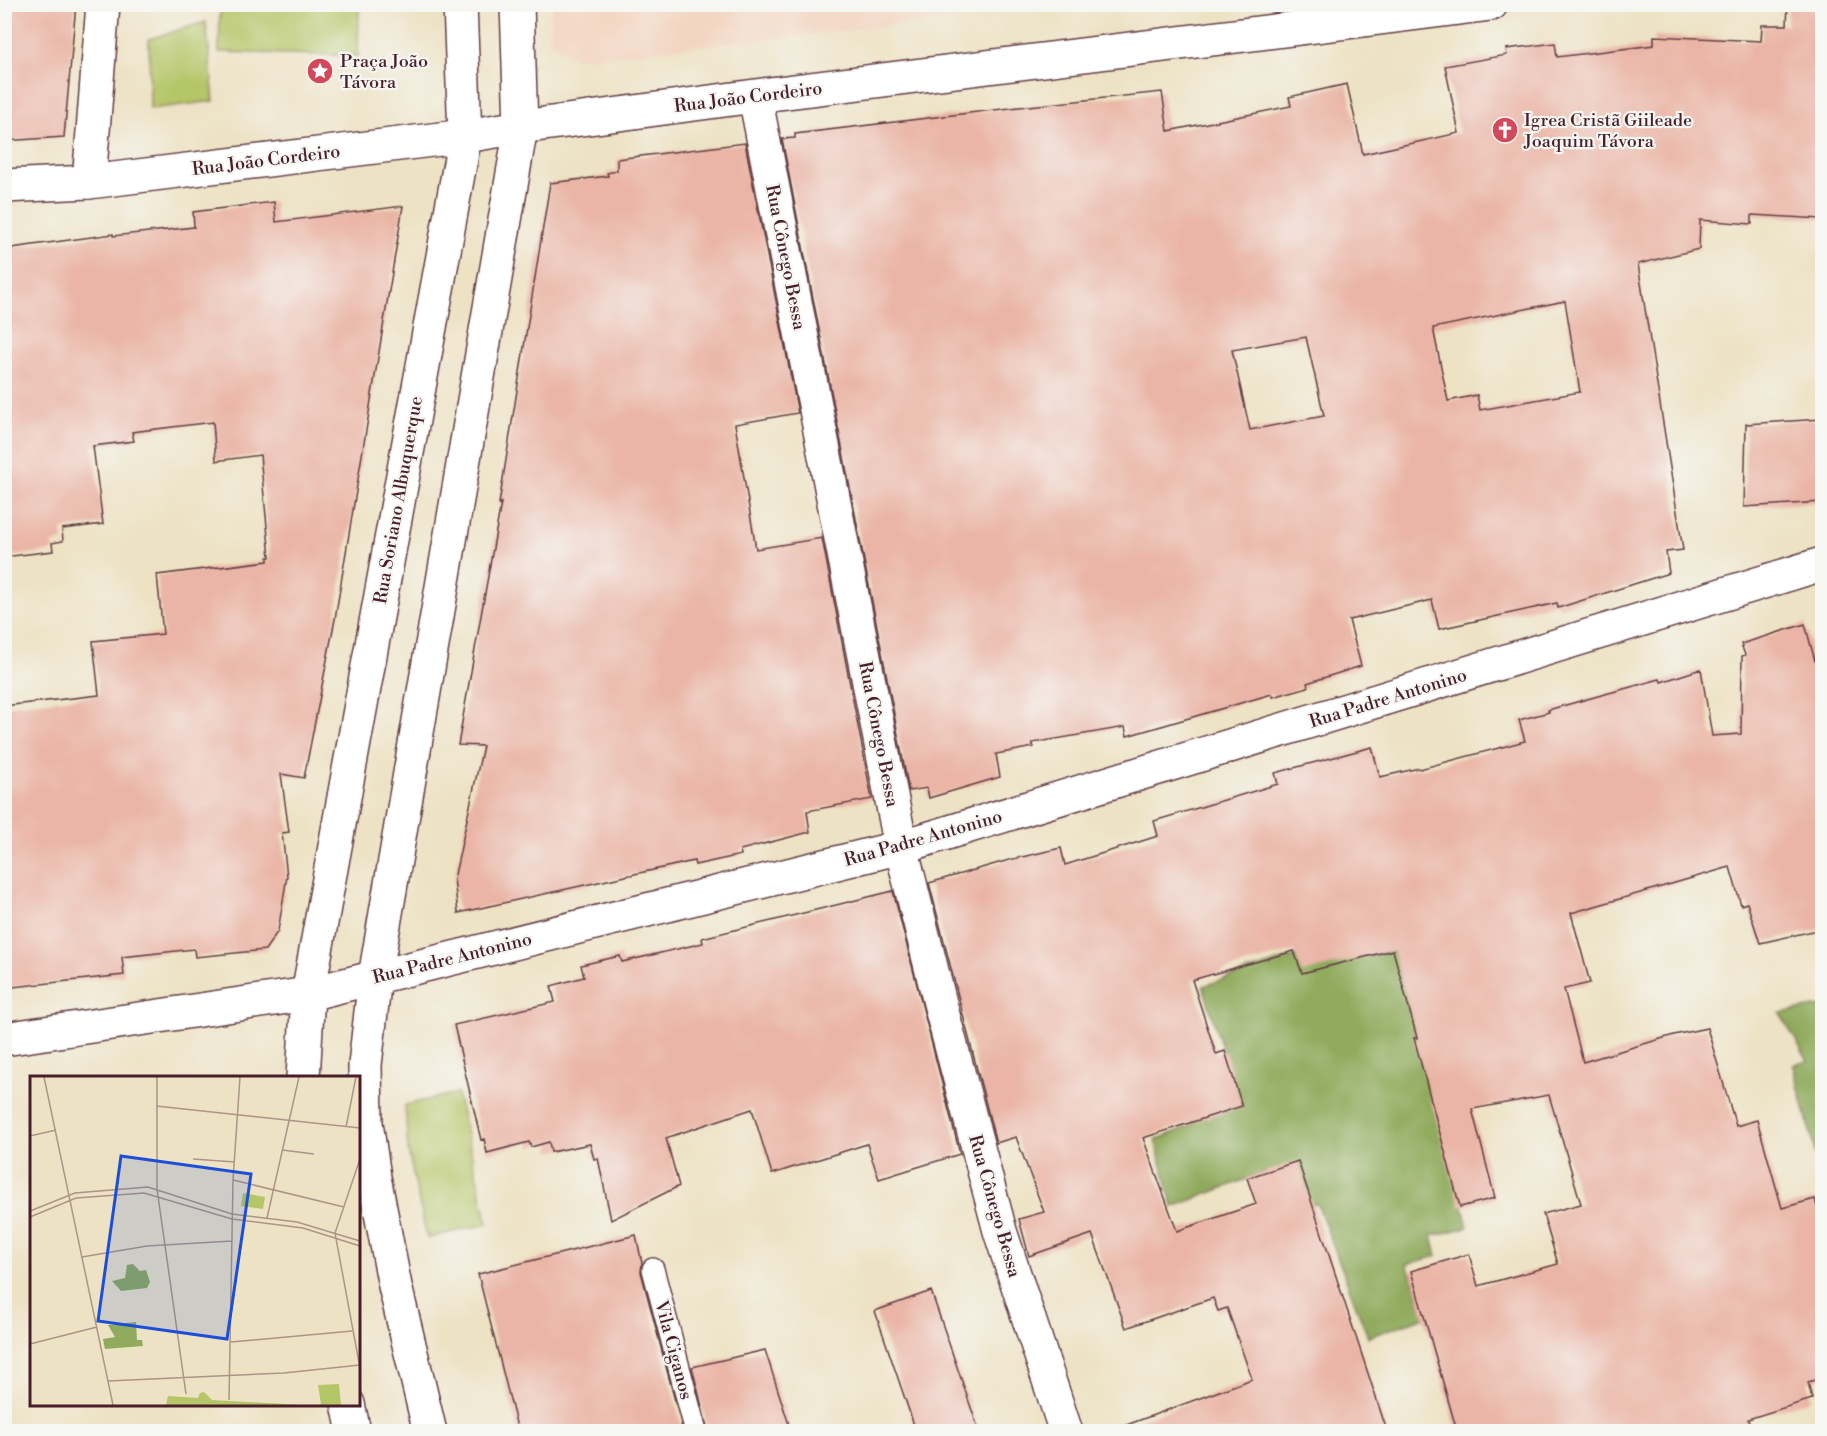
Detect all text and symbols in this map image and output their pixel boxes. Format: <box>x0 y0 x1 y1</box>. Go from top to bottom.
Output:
place label: Praça João Távora <box>340 50 428 94</box>
place icon: Praça João Távora <box>305 56 335 86</box>
street label: Rua João Cordeiro <box>673 77 824 118</box>
place label: Igrea Cristã Giileade Joaquim Távora <box>1523 109 1692 153</box>
church icon: Igrea Cristã Giileade Joaquim Távora <box>1490 115 1520 145</box>
street label: Rua João Cordeiro <box>191 140 342 181</box>
street label: Rua Cônego Bessa <box>760 182 811 333</box>
street label: Rua Soriano Albuquerque <box>369 394 428 606</box>
street label: Rua Cônego Bessa <box>853 659 904 810</box>
street label: Rua Padre Antonino <box>1307 664 1470 733</box>
street label: Rua Padre Antonino <box>841 805 1005 872</box>
street label: Rua Padre Antonino <box>370 928 534 989</box>
inset map <box>30 1076 360 1406</box>
street label: Rua Cônego Bessa <box>963 1132 1026 1281</box>
street label: Vila Ciganos <box>649 1297 698 1402</box>

